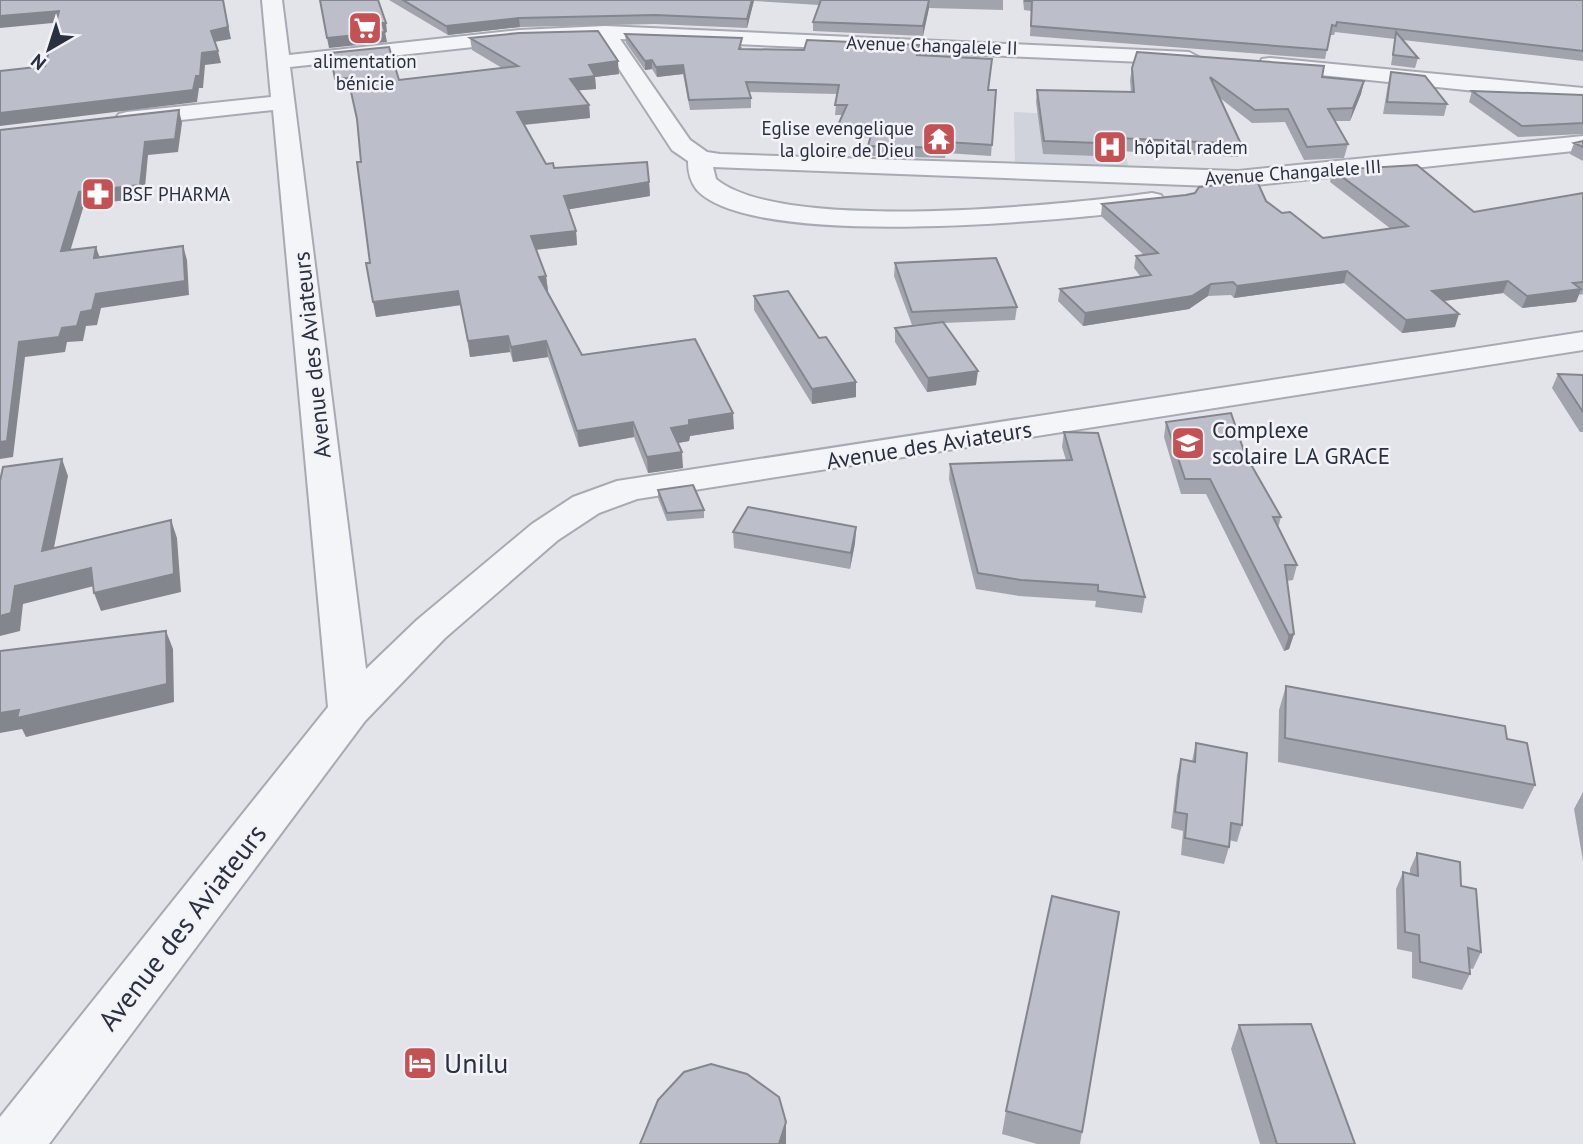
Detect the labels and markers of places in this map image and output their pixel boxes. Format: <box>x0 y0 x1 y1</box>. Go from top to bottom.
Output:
supermarket icon: alimentation bénicie <box>346 9 384 47</box>
place label: alimentation bénicie <box>313 49 417 95</box>
place label: Eglise evengelique la gloire de Dieu <box>761 116 914 162</box>
temple icon: Eglise evengelique la gloire de Dieu <box>920 120 958 158</box>
hospital icon: hôpital radem <box>1091 128 1129 166</box>
place label: hôpital radem <box>1134 135 1248 159</box>
pharmacy icon: BSF PHARMA <box>79 175 117 213</box>
place label: BSF PHARMA <box>122 182 230 206</box>
place label: Complexe scolaire LA GRACE <box>1212 415 1390 470</box>
school or university icon: Complexe scolaire LA GRACE <box>1169 424 1207 462</box>
hotel icon: Unilu <box>401 1044 439 1082</box>
place label: Unilu <box>444 1044 508 1081</box>

